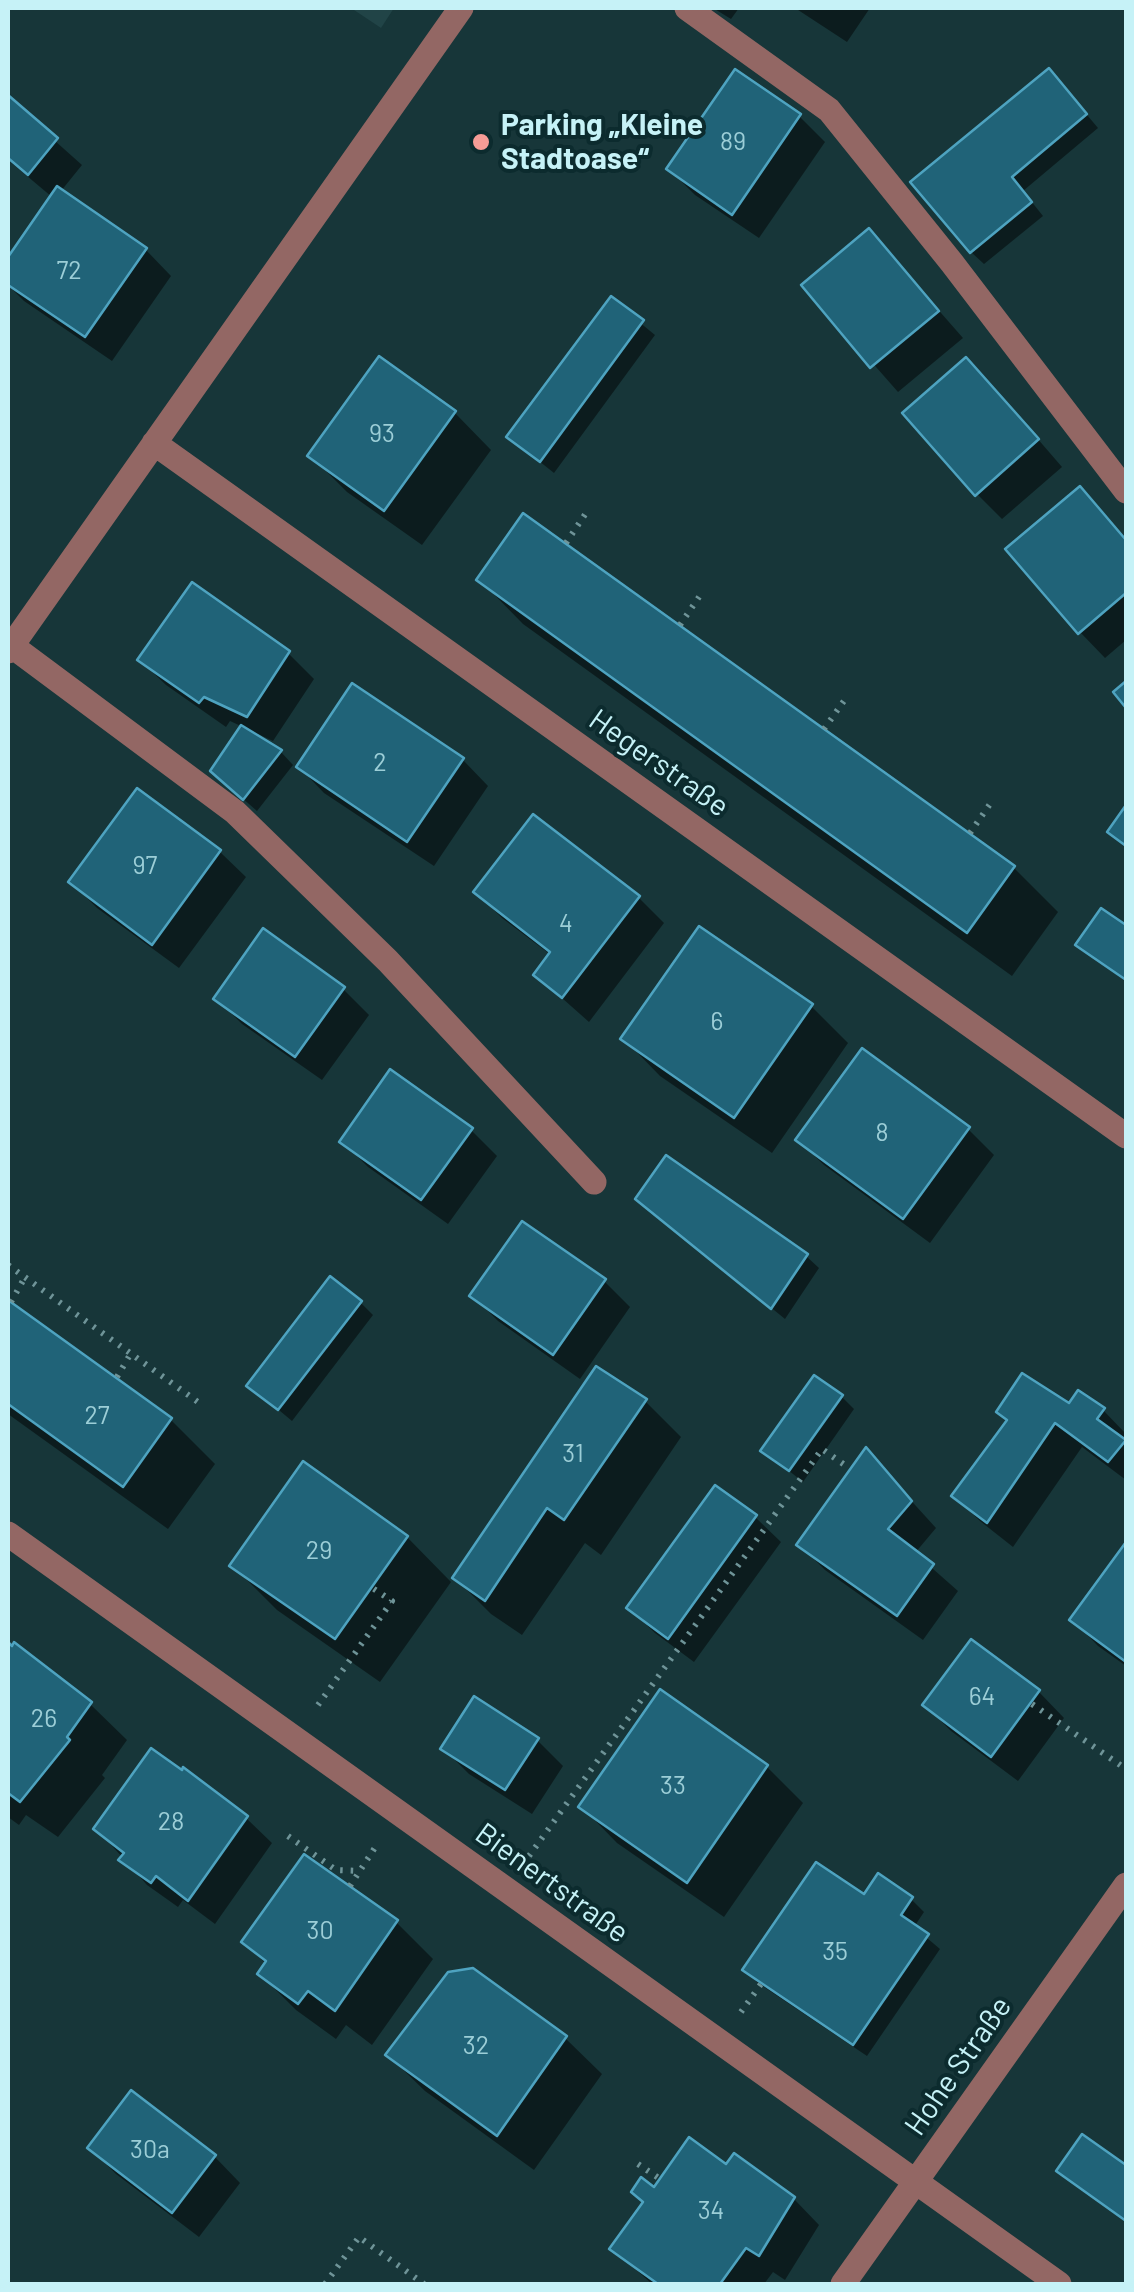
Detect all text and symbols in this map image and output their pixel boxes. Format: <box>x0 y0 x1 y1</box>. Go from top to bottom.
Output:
place label: Parking „Kleine Stadtoase“ <box>501 107 703 178</box>
house number: 89 <box>720 127 746 157</box>
marker: Parking „Kleine Stadtoase“ <box>470 131 492 153</box>
house number: 72 <box>56 256 82 286</box>
house number: 93 <box>369 419 395 449</box>
street label: Hegerstraße <box>582 702 736 824</box>
house number: 2 <box>373 748 387 778</box>
house number: 97 <box>133 851 157 881</box>
house number: 4 <box>559 909 573 939</box>
house number: 6 <box>711 1007 723 1037</box>
house number: 8 <box>875 1118 889 1148</box>
house number: 27 <box>84 1401 110 1431</box>
house number: 31 <box>562 1439 584 1469</box>
house number: 29 <box>306 1536 332 1566</box>
house number: 64 <box>969 1682 995 1712</box>
house number: 26 <box>31 1704 57 1734</box>
house number: 33 <box>660 1771 686 1801</box>
house number: 28 <box>158 1807 184 1837</box>
street label: Bienertstraße <box>468 1815 636 1951</box>
house number: 30 <box>307 1916 333 1946</box>
house number: 35 <box>822 1937 848 1967</box>
street label: Hohe Straße <box>897 1990 1019 2142</box>
house number: 32 <box>463 2031 489 2061</box>
house number: 30a <box>130 2135 170 2165</box>
house number: 34 <box>698 2196 724 2226</box>

